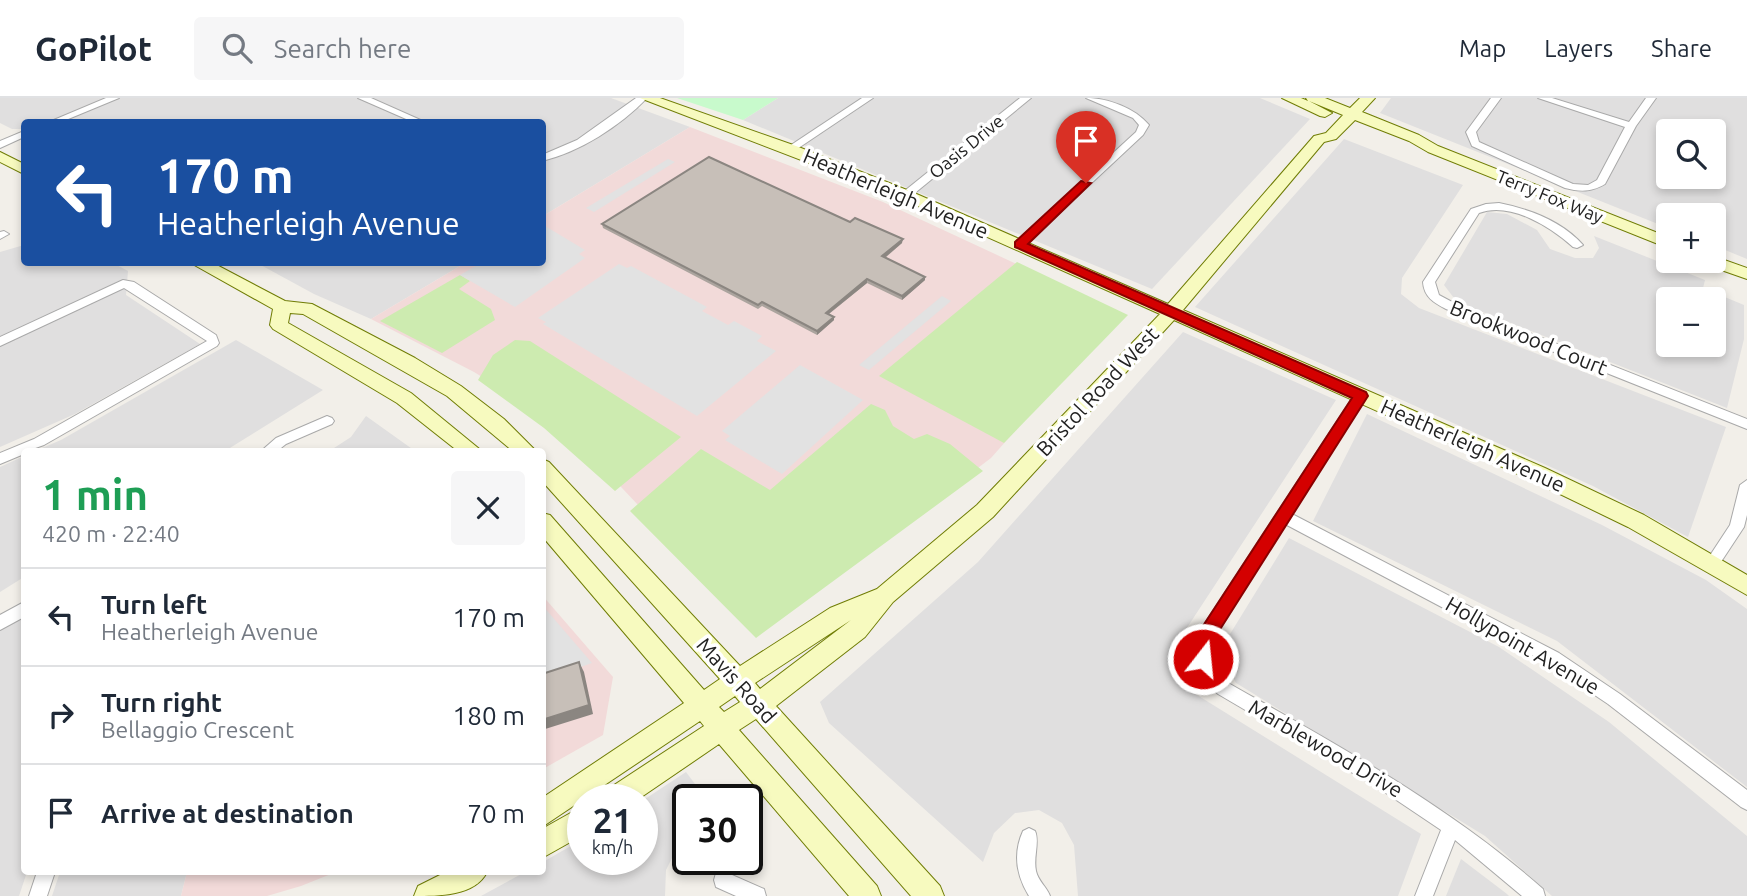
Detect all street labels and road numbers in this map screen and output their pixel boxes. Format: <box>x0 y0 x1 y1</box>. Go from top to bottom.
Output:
street label: Oasis Drive <box>925 110 1007 182</box>
street label: Heatherleigh Avenue <box>800 143 992 243</box>
street label: Terry Fox Way <box>1494 166 1606 227</box>
street label: Brookwood Court <box>1447 294 1611 380</box>
street label: Bristol Road West <box>1031 322 1163 460</box>
street label: Heatherleigh Avenue <box>1377 394 1569 496</box>
street label: Hollypoint Avenue <box>1442 591 1604 699</box>
street label: Mavis Road <box>692 632 782 728</box>
street label: Marblewood Drive <box>1245 694 1407 802</box>

